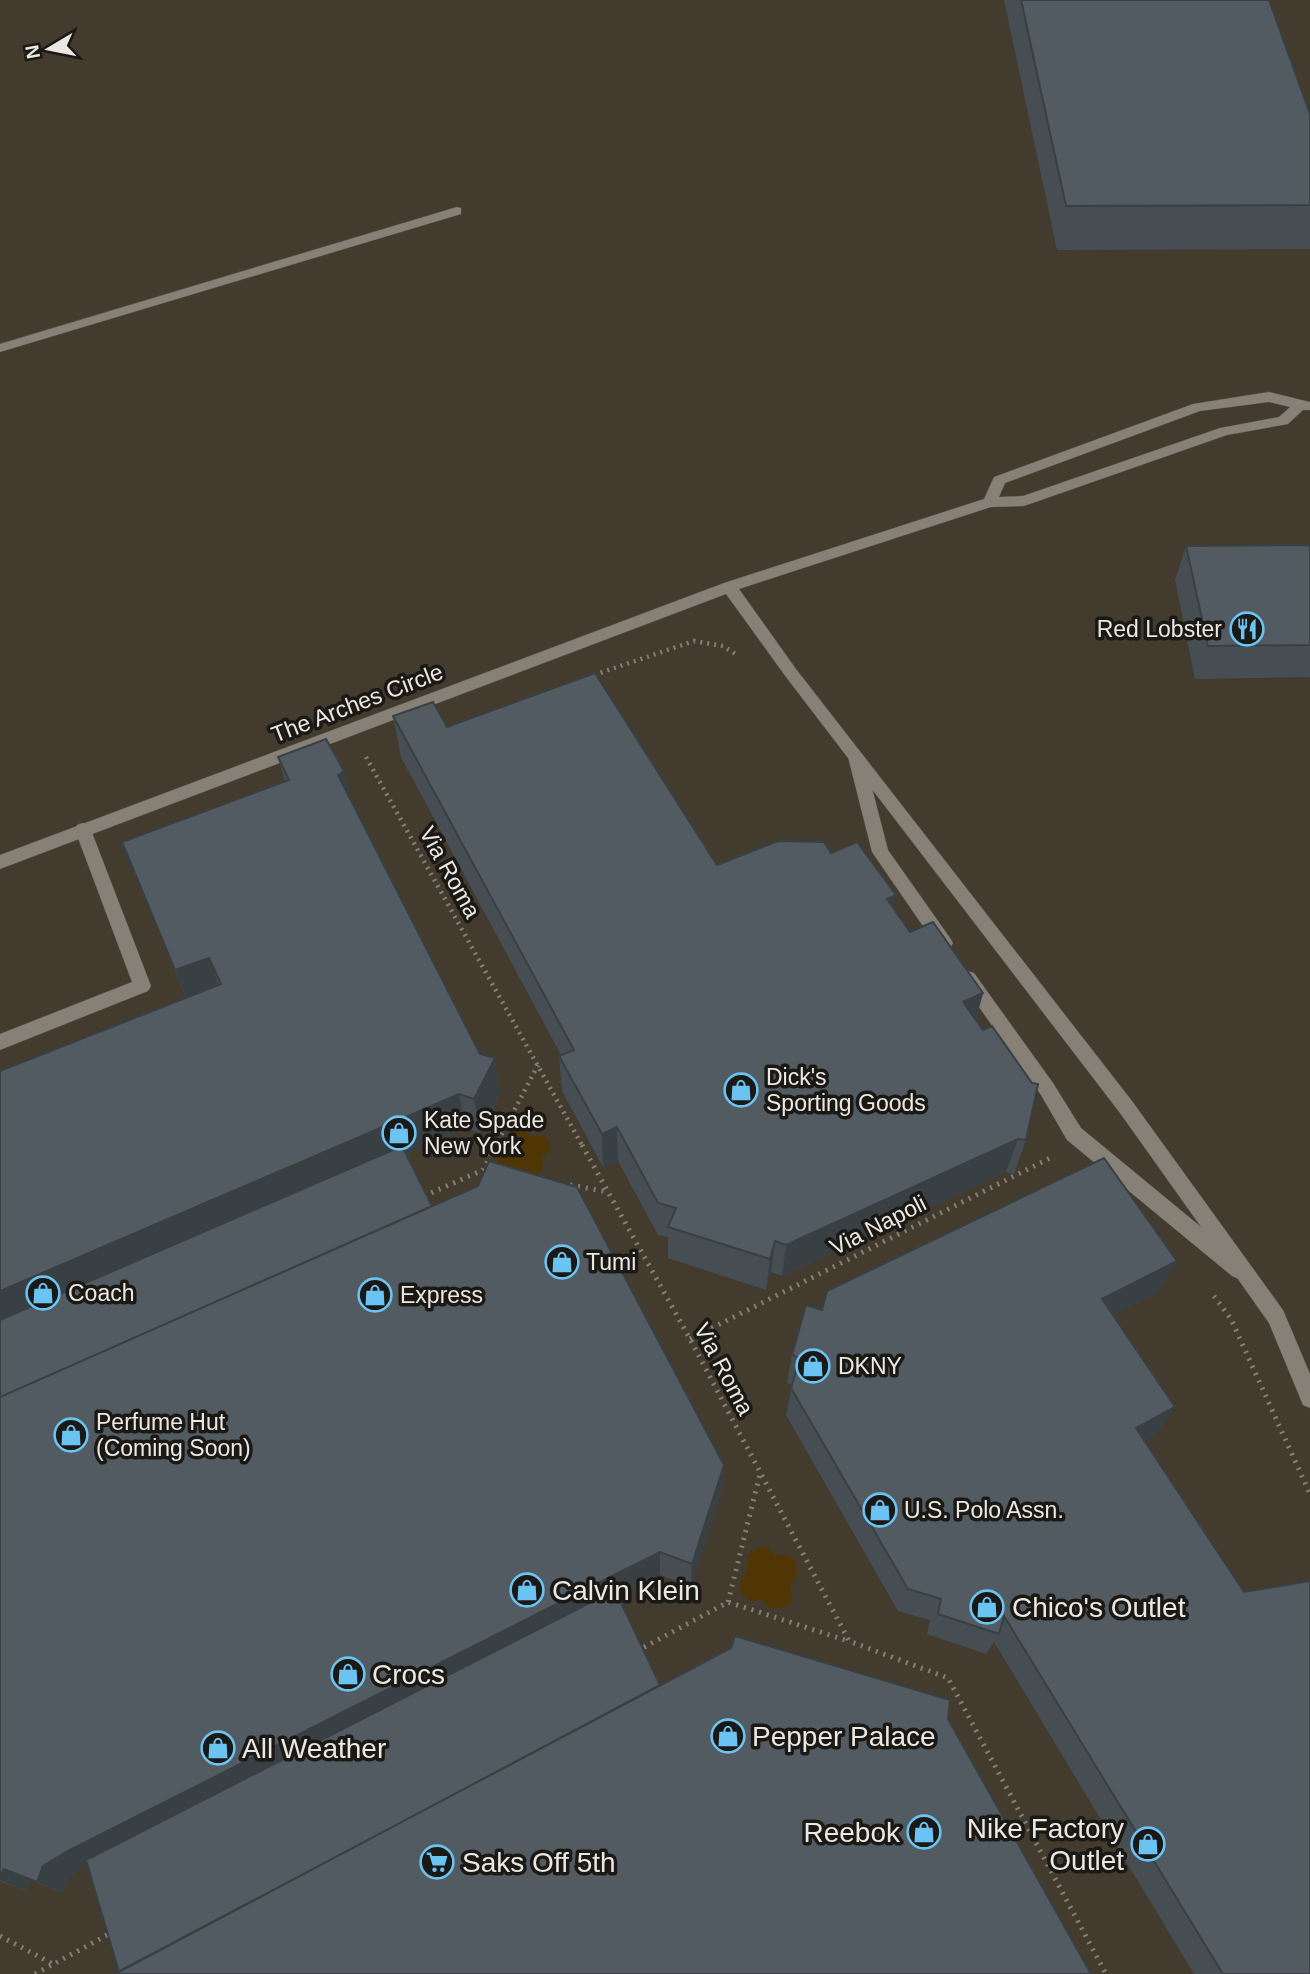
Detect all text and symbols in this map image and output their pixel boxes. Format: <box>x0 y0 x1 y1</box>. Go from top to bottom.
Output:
north arrow <box>14 14 84 84</box>
text: N <box>21 43 44 60</box>
restaurant icon: Red Lobster <box>1228 610 1266 648</box>
place label: Red Lobster <box>1097 616 1222 642</box>
street label: The Arches Circle <box>268 658 446 748</box>
street label: Via Roma <box>414 822 486 922</box>
place label: Dick's Sporting Goods <box>766 1064 926 1116</box>
shop icon: Dick's Sporting Goods <box>722 1071 760 1109</box>
place label: Kate Spade New York <box>424 1107 544 1159</box>
shop icon: Kate Spade New York <box>380 1114 418 1152</box>
street label: Via Napoli <box>826 1190 930 1260</box>
shop icon: Tumi <box>543 1243 581 1281</box>
place label: Tumi <box>586 1249 636 1275</box>
shop icon: Coach <box>24 1274 62 1312</box>
shop icon: Express <box>356 1276 394 1314</box>
place label: Coach <box>68 1280 134 1306</box>
place label: Express <box>400 1282 483 1308</box>
street label: Via Roma <box>689 1318 759 1420</box>
shop icon: DKNY <box>794 1347 832 1385</box>
place label: DKNY <box>838 1353 902 1379</box>
place label: Perfume Hut (Coming Soon) <box>96 1409 251 1461</box>
shop icon: Perfume Hut (Coming Soon) <box>52 1416 90 1454</box>
shop icon: U.S. Polo Assn. <box>861 1491 899 1529</box>
place label: U.S. Polo Assn. <box>904 1497 1064 1523</box>
shop icon: Calvin Klein <box>508 1571 546 1609</box>
place label: Calvin Klein <box>552 1575 700 1606</box>
shop icon: Chico's Outlet <box>968 1588 1006 1626</box>
place label: Chico's Outlet <box>1012 1592 1186 1623</box>
shop icon: Crocs <box>329 1655 367 1693</box>
place label: Crocs <box>372 1659 445 1690</box>
shop icon: Pepper Palace <box>709 1717 747 1755</box>
place label: Pepper Palace <box>752 1721 936 1752</box>
shop icon: All Weather <box>199 1729 237 1767</box>
place label: All Weather <box>242 1733 386 1764</box>
shop icon: Reebok <box>905 1813 943 1851</box>
place label: Nike Factory Outlet <box>967 1813 1124 1876</box>
place label: Reebok <box>803 1817 901 1848</box>
shop icon: Nike Factory Outlet <box>1129 1825 1167 1863</box>
supermarket icon: Saks Off 5th <box>418 1843 456 1881</box>
place label: Saks Off 5th <box>462 1847 616 1878</box>

